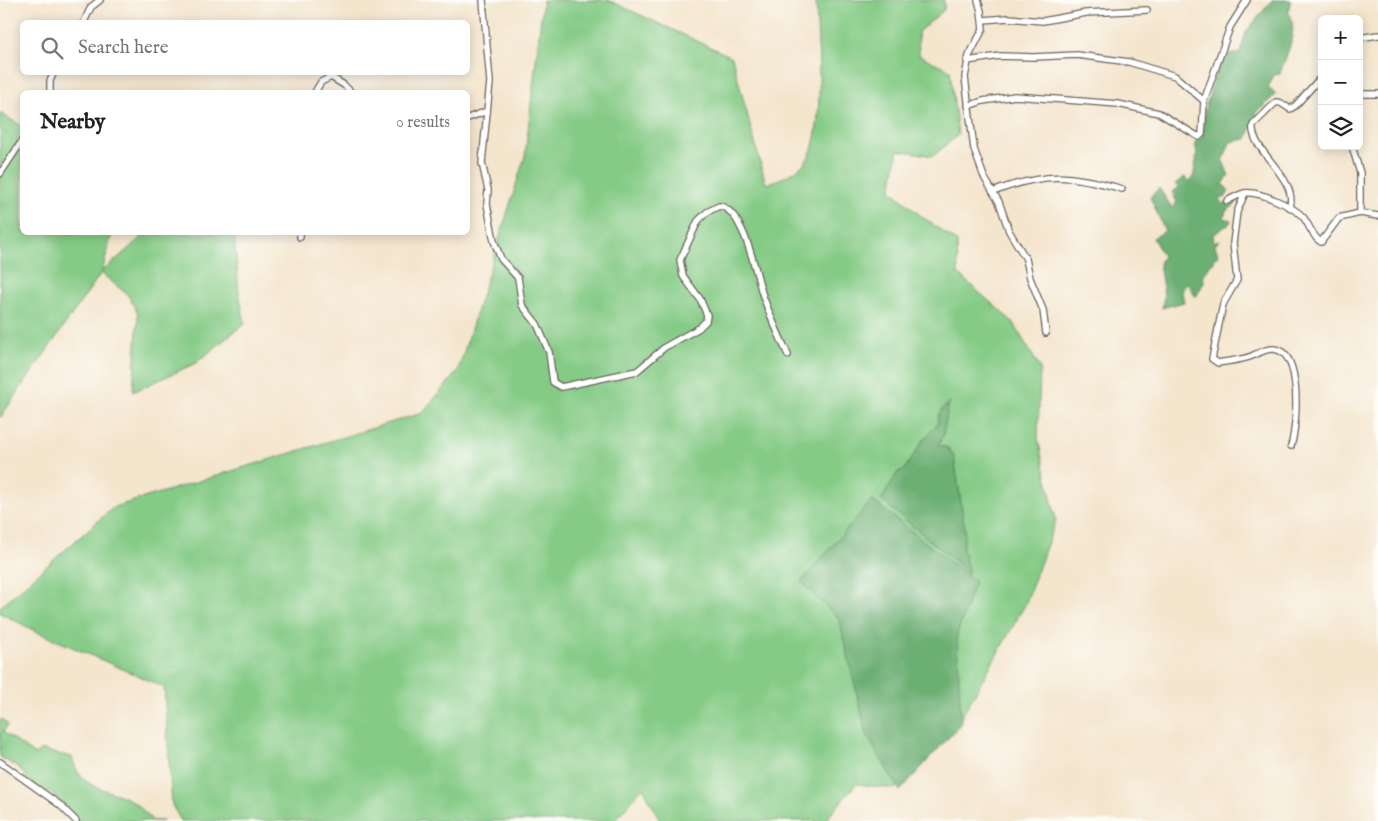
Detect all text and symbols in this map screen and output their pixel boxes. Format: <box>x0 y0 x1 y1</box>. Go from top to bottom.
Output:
map controls <box>1318 15 1363 150</box>
button: + <box>1318 15 1363 60</box>
search box <box>20 20 470 75</box>
icon: search <box>38 34 66 62</box>
text: Search here <box>78 36 169 60</box>
button: − <box>1318 60 1363 105</box>
button: layers <box>1318 105 1363 150</box>
text: Nearby <box>40 109 105 136</box>
text: 0 results <box>396 113 450 133</box>

